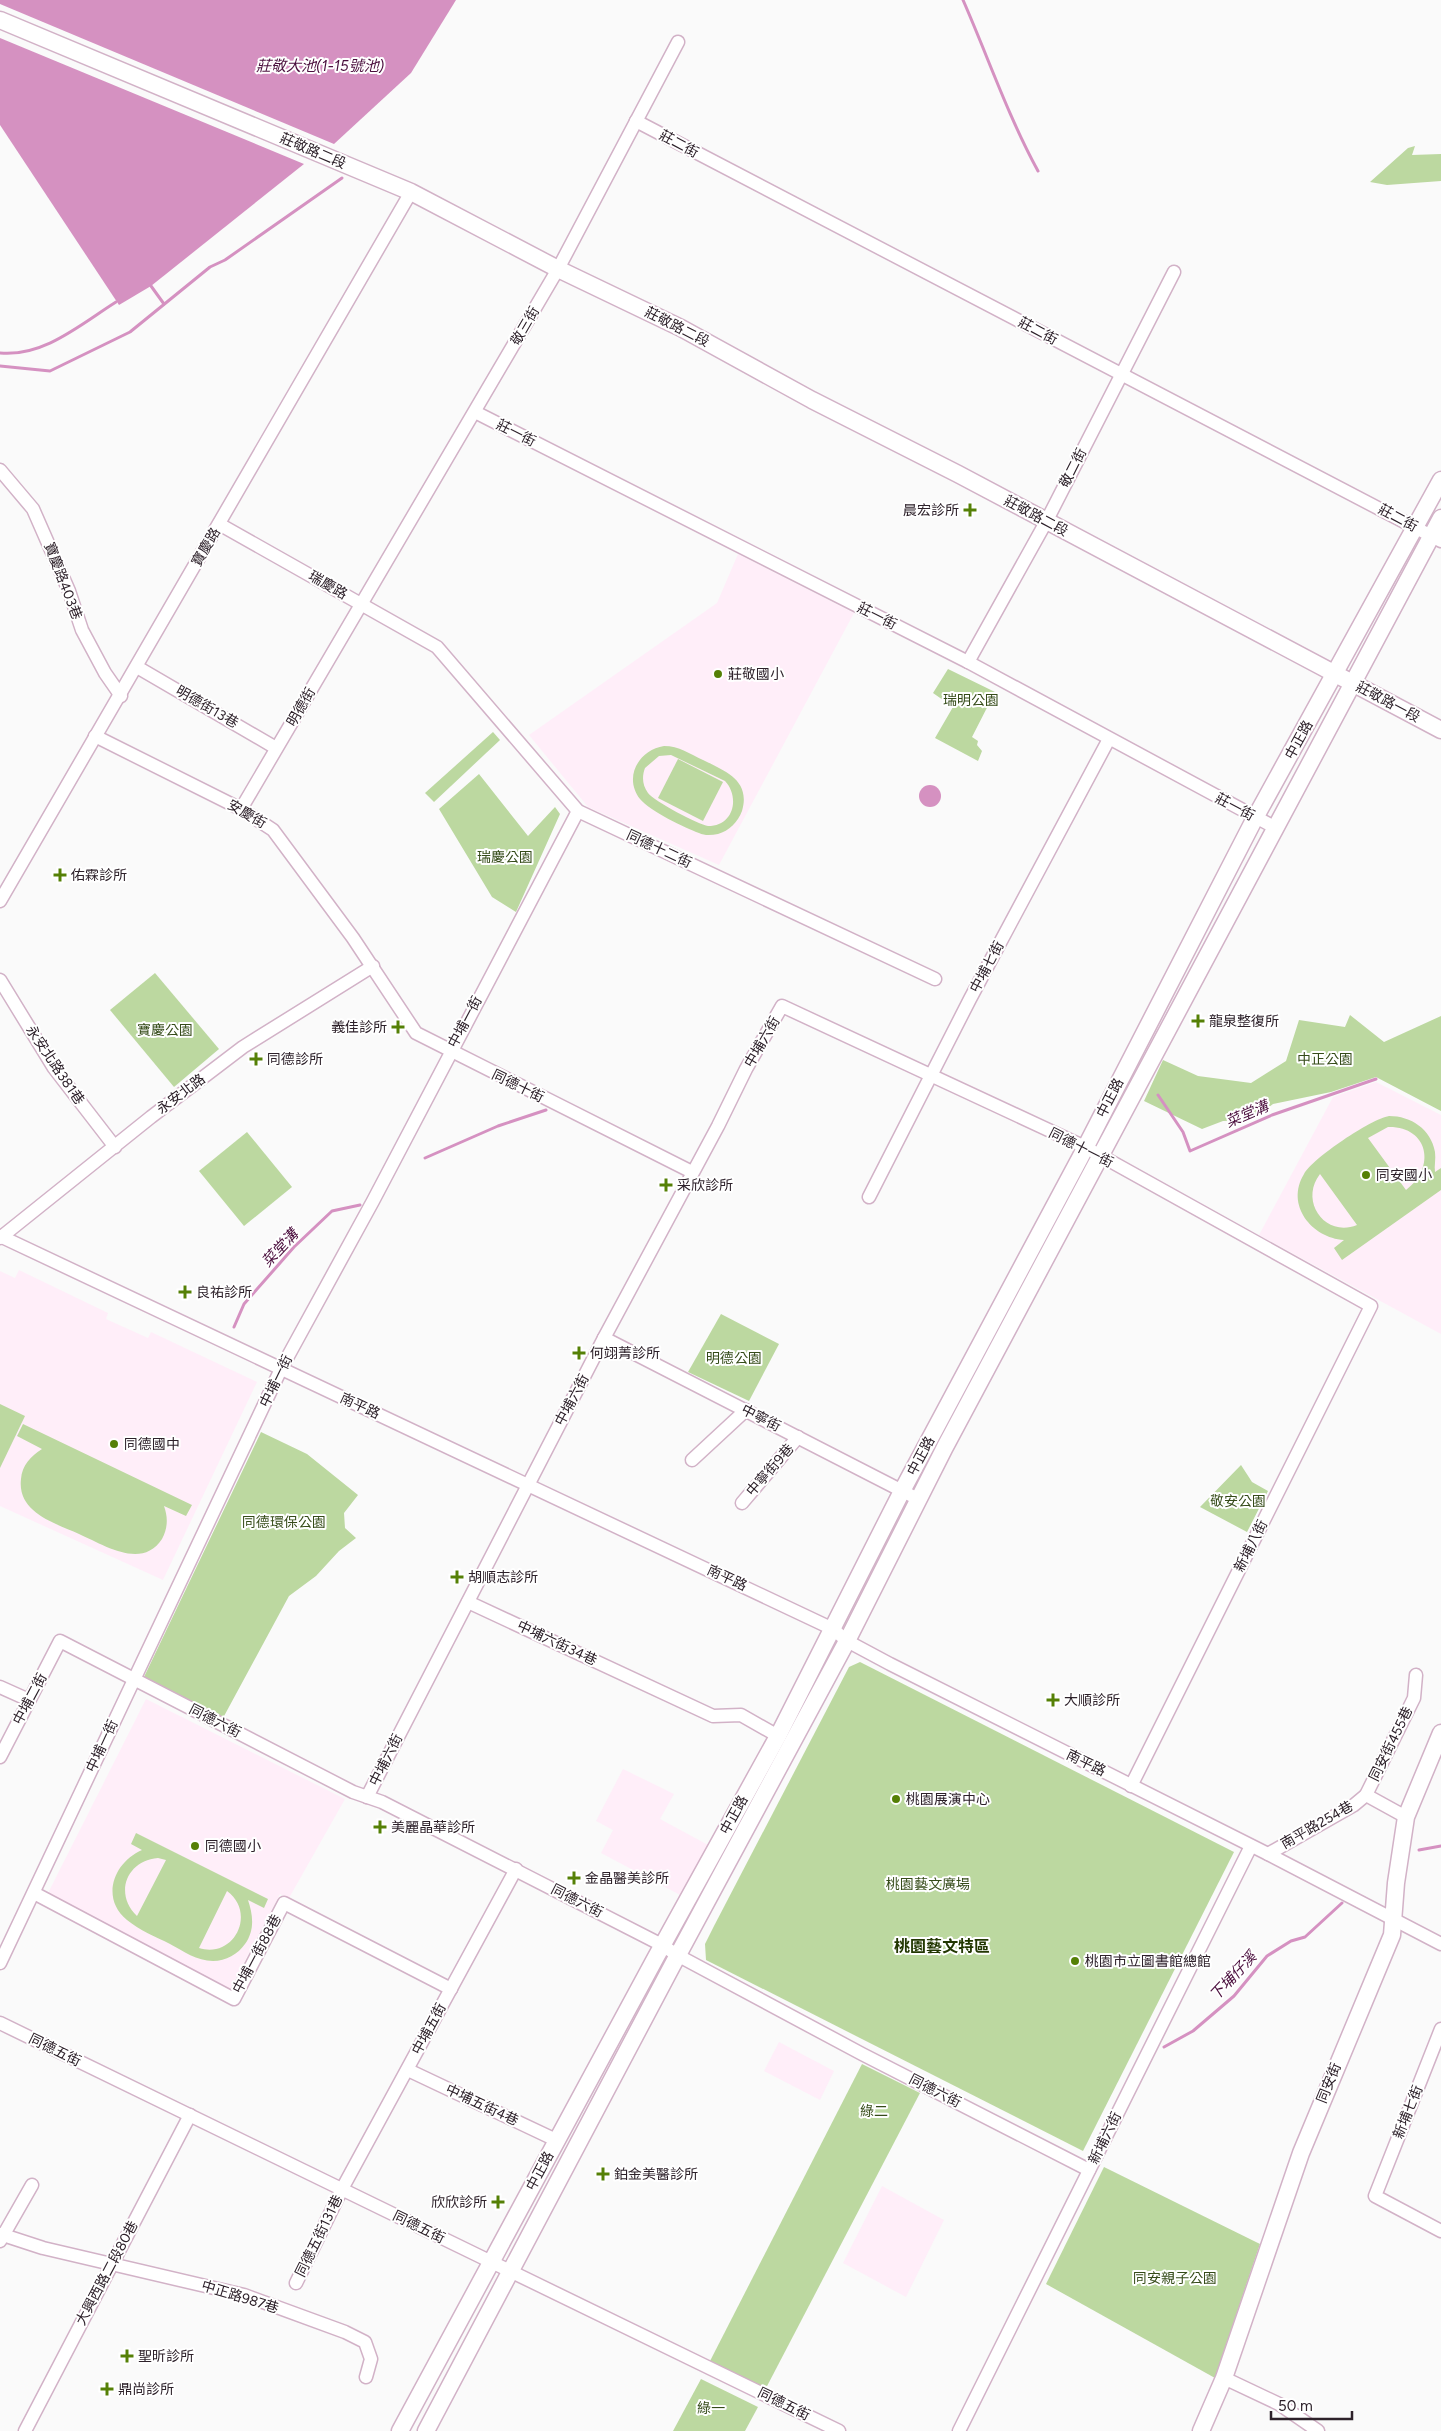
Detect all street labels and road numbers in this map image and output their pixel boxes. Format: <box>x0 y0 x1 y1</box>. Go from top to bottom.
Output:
street label: 莊二街 <box>656 127 702 161</box>
street label: 莊敬路二段 <box>277 130 349 172</box>
street label: 敬三街 <box>507 304 543 348</box>
street label: 莊敬路二段 <box>642 304 712 350</box>
street label: 莊二街 <box>1015 314 1061 348</box>
street label: 莊一街 <box>493 416 539 450</box>
street label: 敬二街 <box>1056 445 1090 491</box>
street label: 莊敬路二段 <box>1001 492 1071 540</box>
street label: 莊二街 <box>1375 501 1421 535</box>
street label: 寶慶路 <box>188 525 224 569</box>
street label: 寶慶路403巷 <box>40 540 86 622</box>
street label: 瑞慶路 <box>306 567 350 603</box>
street label: 莊一街 <box>854 599 900 633</box>
street label: 莊敬路一段 <box>1353 678 1423 726</box>
street label: 明德街13巷 <box>173 682 241 732</box>
street label: 明德街 <box>283 685 319 729</box>
street label: 中正路 <box>1281 718 1317 762</box>
street label: 莊一街 <box>1212 790 1258 824</box>
street label: 安慶街 <box>225 796 269 832</box>
street label: 同德十二街 <box>624 827 694 871</box>
street label: 中埔七街 <box>966 938 1008 996</box>
street label: 中埔一街 <box>444 993 486 1051</box>
street label: 中埔六街 <box>741 1014 783 1070</box>
street label: 永安北路381巷 <box>22 1022 88 1108</box>
street label: 同德十街 <box>489 1066 547 1106</box>
street label: 永安北路 <box>154 1070 208 1118</box>
street label: 中正路 <box>1093 1075 1127 1121</box>
street label: 同德十一街 <box>1046 1125 1116 1171</box>
street label: 中埔一街 <box>256 1352 296 1410</box>
street label: 中埔六街 <box>551 1371 593 1429</box>
street label: 南平路 <box>337 1389 383 1423</box>
street label: 中寧街 <box>738 1401 784 1435</box>
street label: 中正路 <box>904 1433 938 1479</box>
street label: 中寧街9巷 <box>743 1440 797 1500</box>
street label: 新埔八街 <box>1231 1517 1271 1575</box>
street label: 南平路 <box>704 1561 750 1595</box>
street label: 中埔六街34巷 <box>514 1617 600 1669</box>
street label: 中埔二街 <box>9 1670 51 1728</box>
street label: 同德六街 <box>186 1701 244 1741</box>
street label: 同安街455巷 <box>1366 1704 1416 1784</box>
street label: 中埔一街 <box>82 1717 122 1775</box>
street label: 中埔六街 <box>366 1731 406 1789</box>
street label: 南平路 <box>1063 1746 1109 1780</box>
street label: 中正路 <box>716 1793 752 1837</box>
street label: 南平路254巷 <box>1278 1797 1356 1853</box>
street label: 同德六街 <box>548 1881 606 1921</box>
street label: 中埔一街88巷 <box>229 1912 285 1996</box>
street label: 中埔五街 <box>408 2000 450 2058</box>
street label: 同德五街 <box>26 2030 84 2070</box>
street label: 同安街 <box>1313 2060 1345 2106</box>
street label: 同德六街 <box>906 2071 964 2111</box>
street label: 中埔五街4巷 <box>443 2081 521 2129</box>
street label: 新埔七街 <box>1390 2083 1426 2141</box>
street label: 新埔六街 <box>1085 2109 1125 2167</box>
street label: 中正路 <box>523 2148 557 2194</box>
street label: 同德五街131巷 <box>292 2192 346 2280</box>
street label: 同德五街 <box>390 2207 448 2247</box>
street label: 大興西路二段80巷 <box>72 2218 142 2328</box>
street label: 中正路987巷 <box>199 2277 281 2317</box>
street label: 同德五街 <box>755 2384 813 2424</box>

